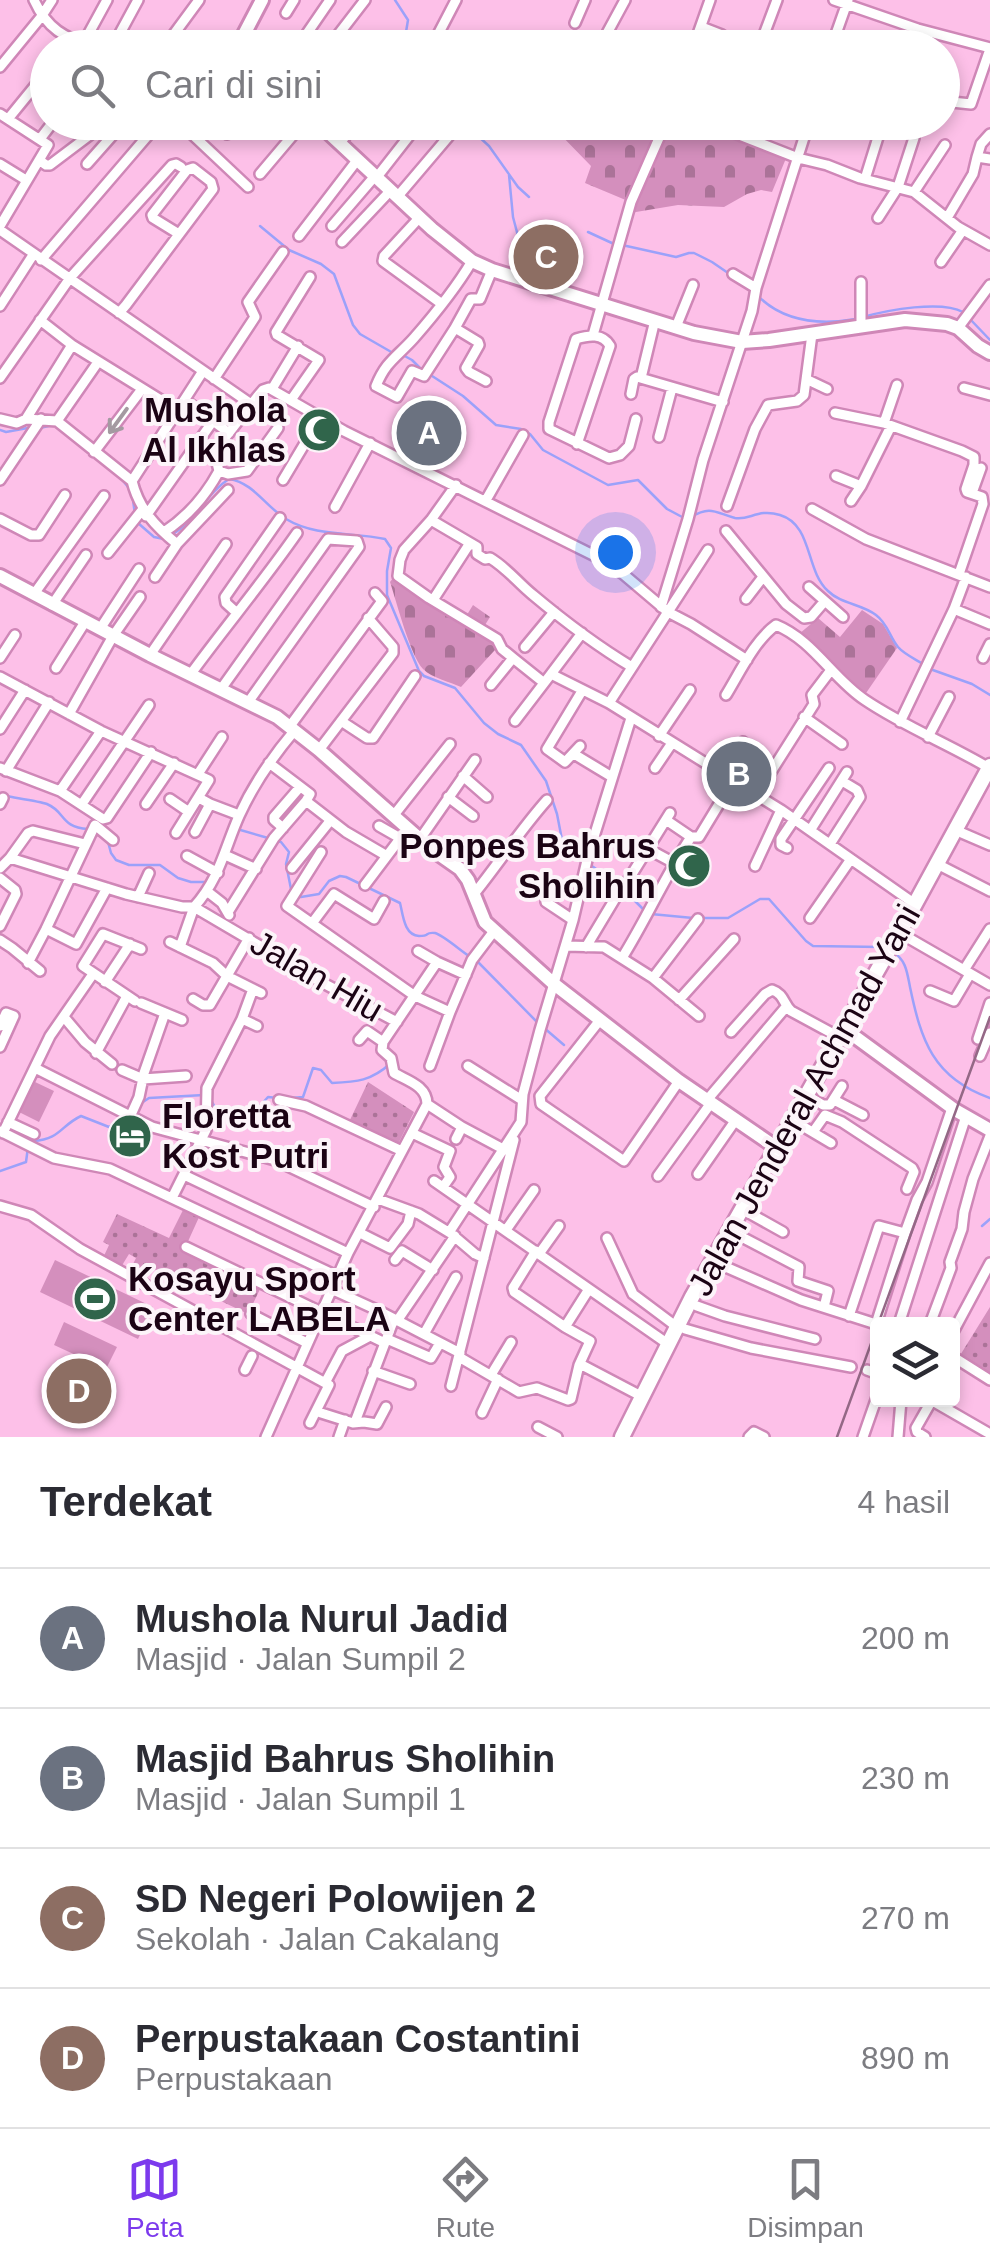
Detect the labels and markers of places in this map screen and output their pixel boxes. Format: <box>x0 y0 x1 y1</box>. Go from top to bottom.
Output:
pin: C <box>514 220 578 294</box>
place label: Mushola Al Ikhlas <box>142 390 287 469</box>
pin: A <box>396 396 462 470</box>
mosque icon: Mushola Al Ikhlas <box>296 407 342 453</box>
pin: B <box>706 736 772 812</box>
place label: Ponpes Bahrus Sholihin <box>399 826 656 905</box>
mosque icon: Ponpes Bahrus Sholihin <box>666 843 712 889</box>
place label: Floretta Kost Putri <box>162 1096 329 1175</box>
hotel icon: Floretta Kost Putri <box>107 1113 153 1159</box>
place label: Kosayu Sport Center LABELA <box>128 1259 391 1338</box>
sports icon: Kosayu Sport Center LABELA <box>72 1276 118 1322</box>
pin: D <box>46 1354 112 1428</box>

